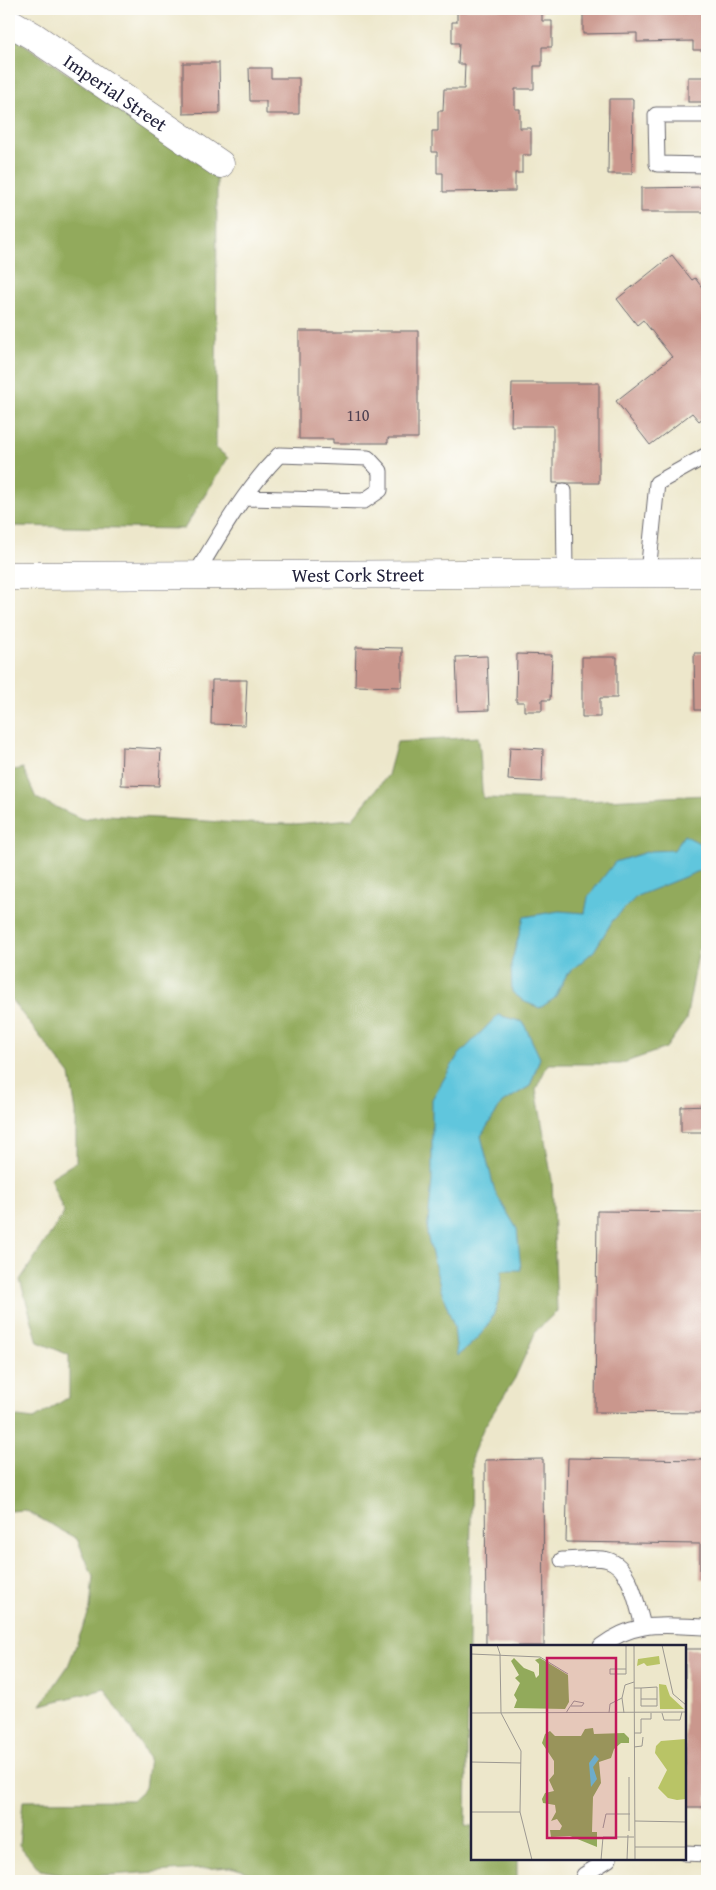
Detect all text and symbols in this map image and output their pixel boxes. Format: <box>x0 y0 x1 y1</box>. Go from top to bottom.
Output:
street label: Imperial Street <box>58 47 174 138</box>
house number: 110 <box>346 403 370 427</box>
street label: West Cork Street <box>292 560 425 589</box>
inset map <box>471 1645 686 1860</box>

